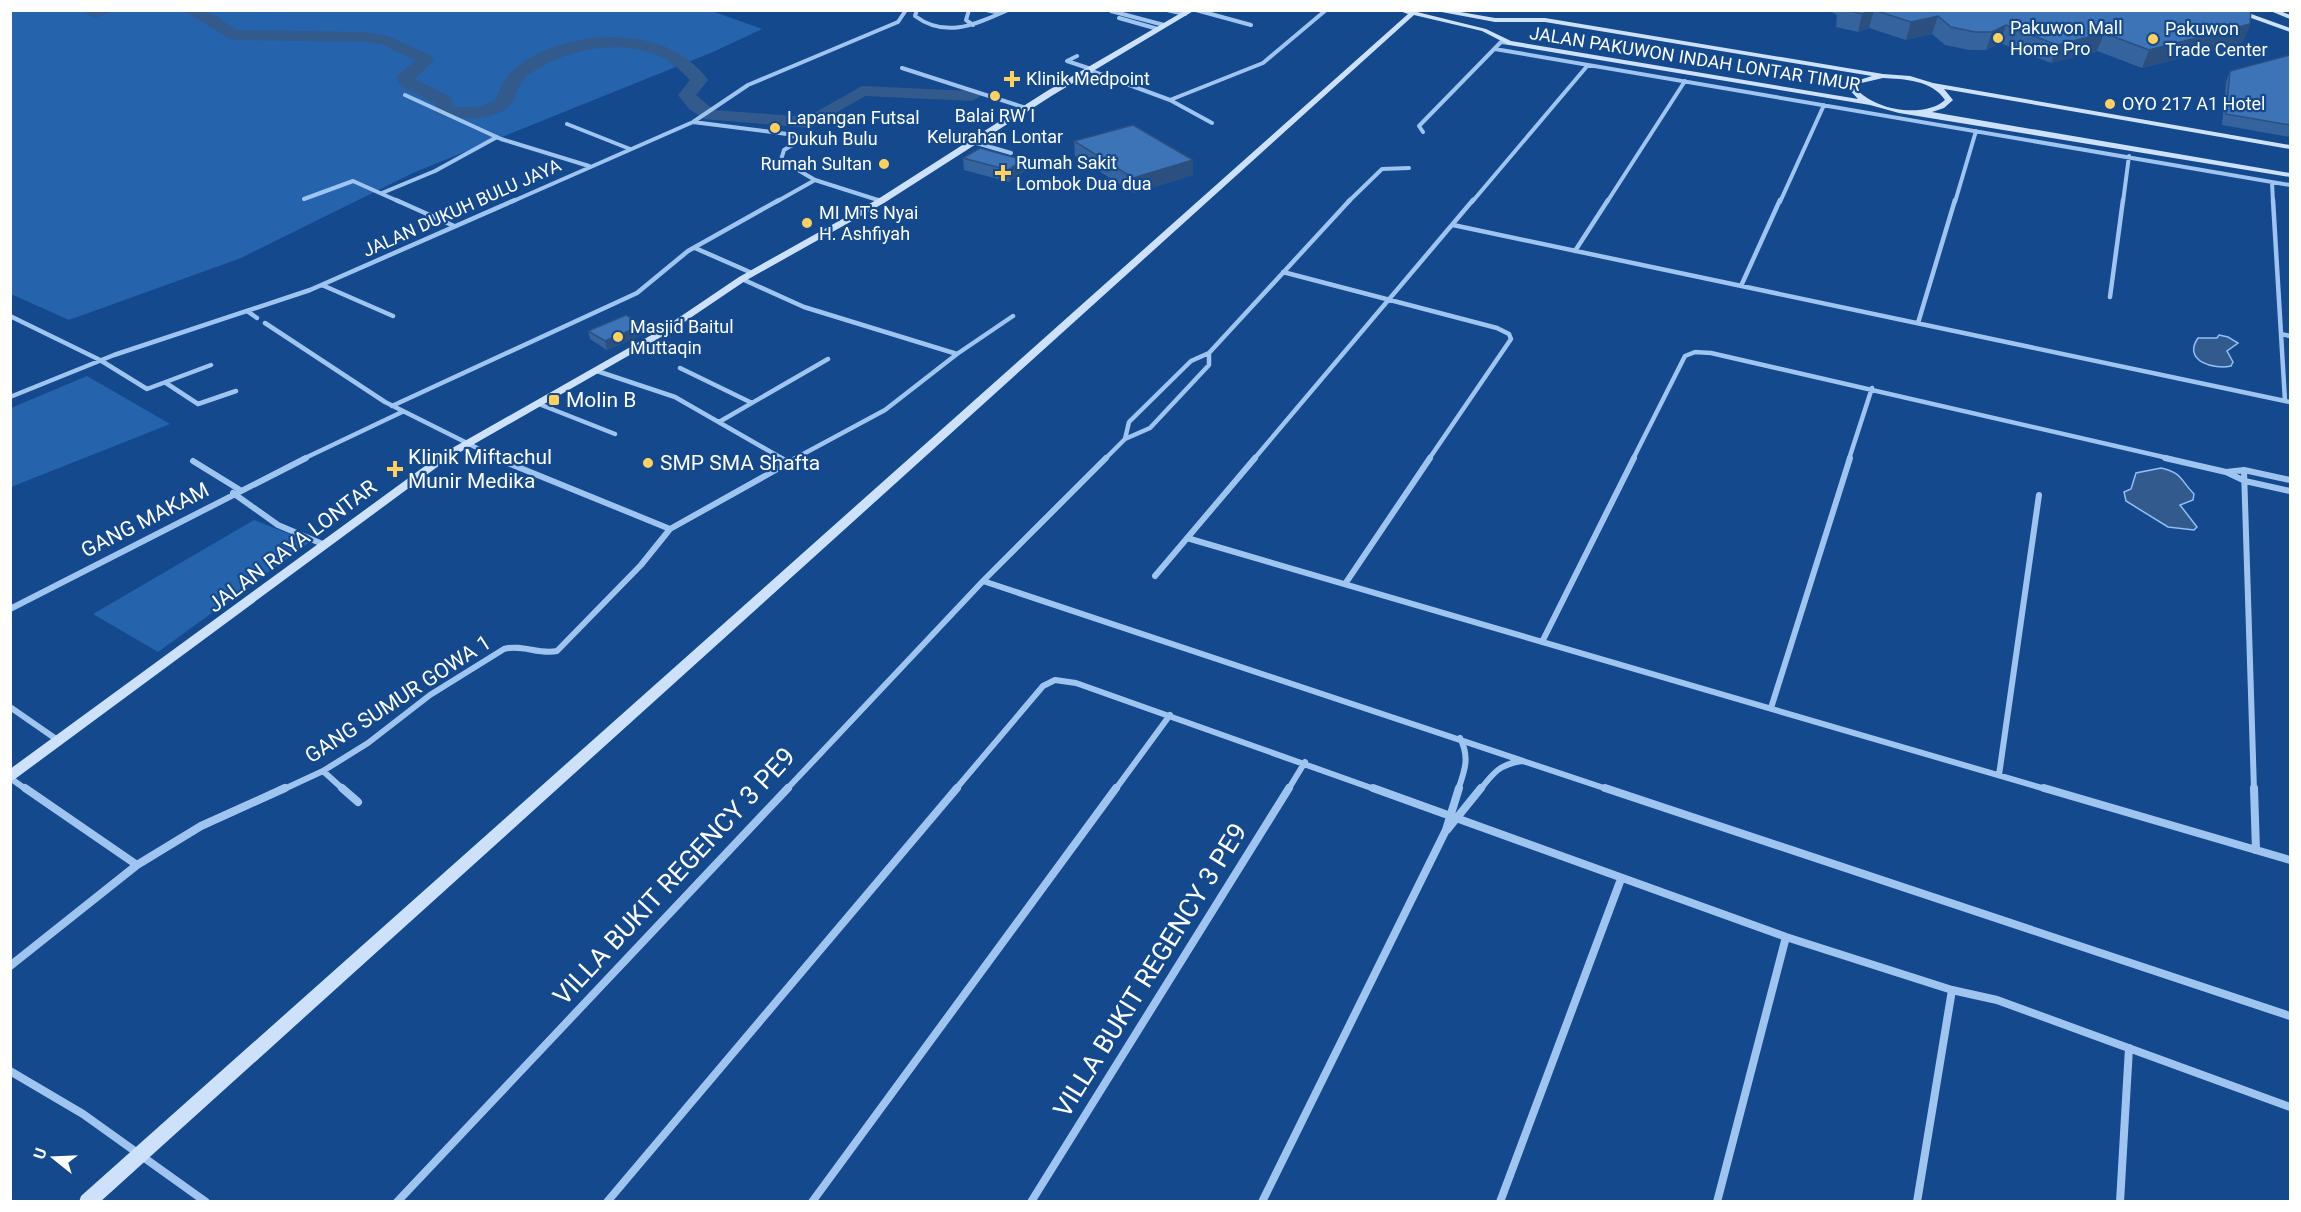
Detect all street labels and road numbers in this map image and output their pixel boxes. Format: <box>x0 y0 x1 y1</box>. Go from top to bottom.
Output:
street label: JALAN PAKUWON INDAH LONTAR TIMUR <box>1528 22 1862 95</box>
street label: JALAN DUKUH BULU JAYA <box>359 154 564 261</box>
street label: JALAN RAYA LONTAR <box>203 475 381 617</box>
street label: GANG MAKAM <box>77 478 213 562</box>
street label: GANG SUMUR GOWA 1 <box>301 630 495 768</box>
street label: VILLA BUKIT REGENCY 3 PE9 <box>547 741 801 1011</box>
street label: VILLA BUKIT REGENCY 3 PE9 <box>1047 818 1253 1122</box>

